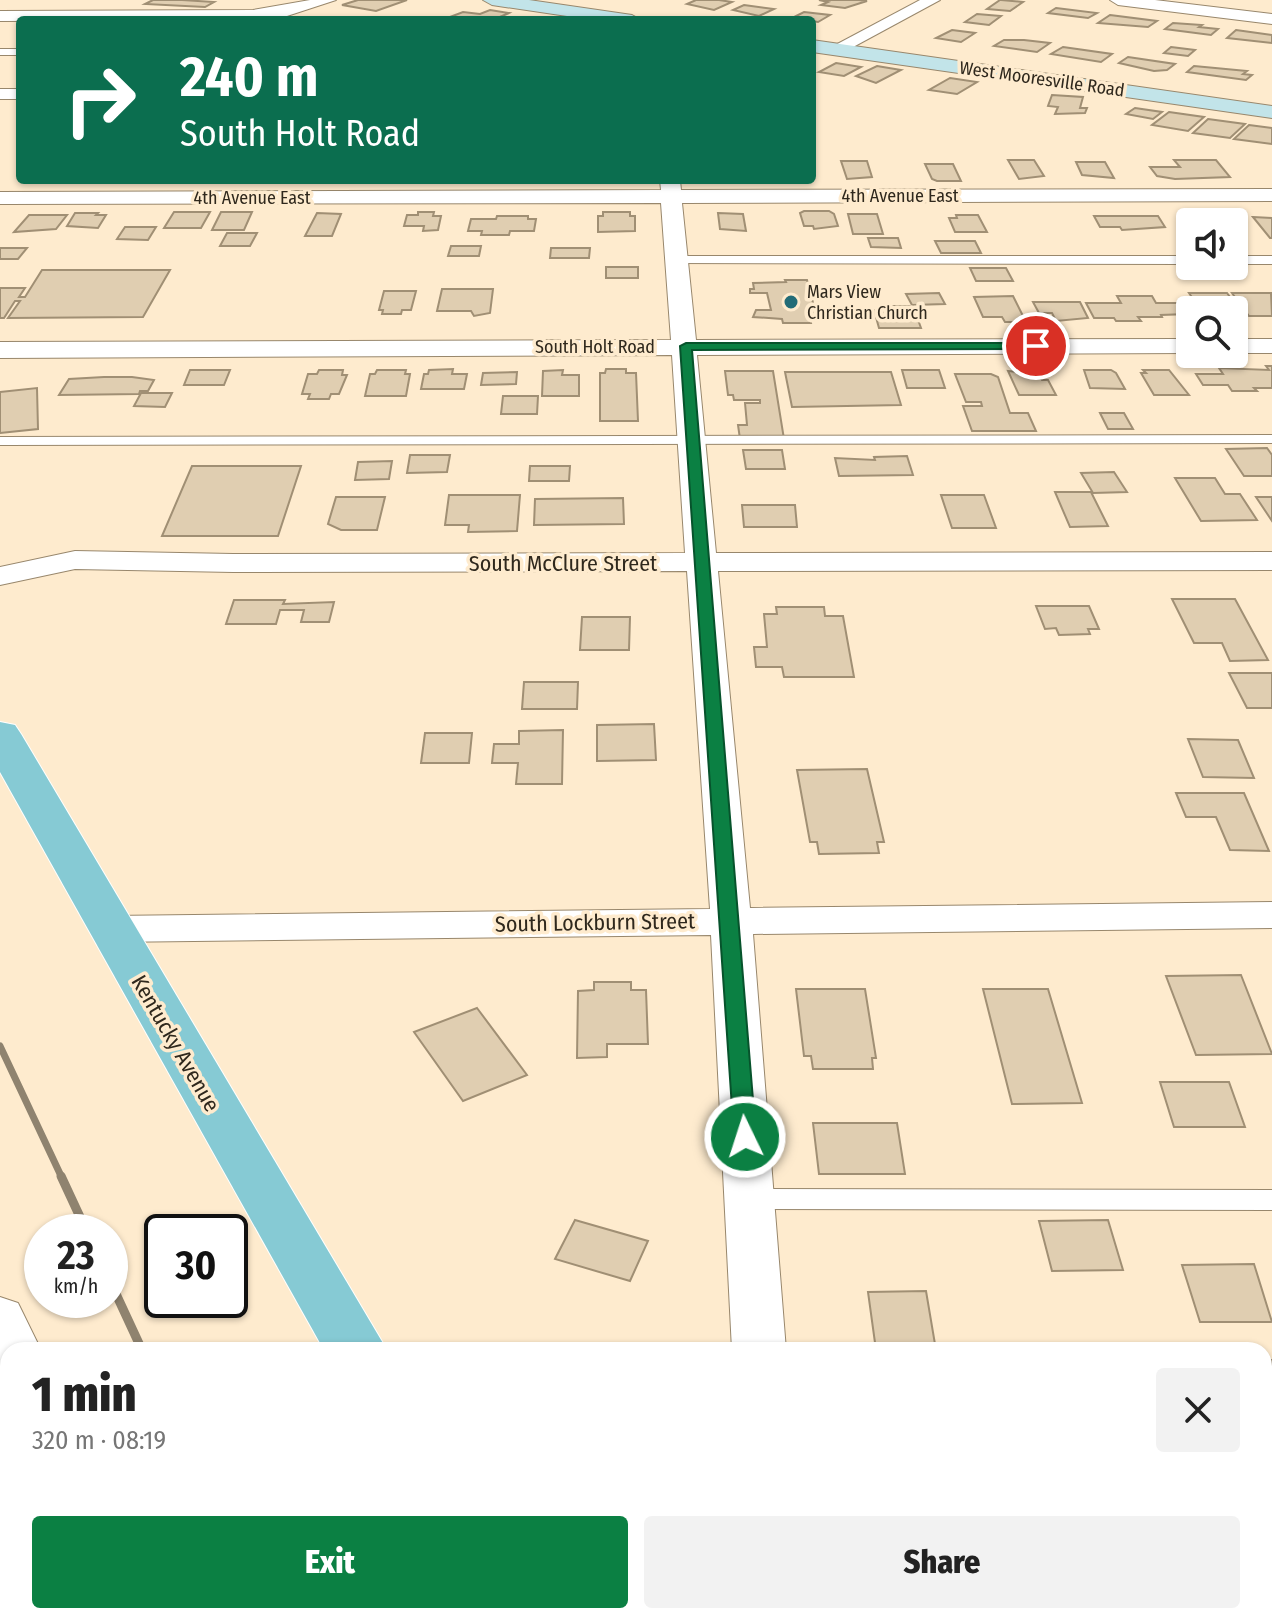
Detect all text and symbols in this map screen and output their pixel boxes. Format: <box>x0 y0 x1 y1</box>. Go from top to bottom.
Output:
text: 240 m <box>180 44 319 111</box>
icon: right <box>48 48 152 152</box>
street label: West Mooresville Road <box>958 57 1126 101</box>
text: South Holt Road <box>180 112 420 156</box>
street label: 4th Avenue East <box>841 185 959 207</box>
street label: 4th Avenue East <box>193 187 311 209</box>
map controls <box>1176 208 1248 368</box>
button: sound <box>1176 208 1248 280</box>
place label: Mars View Christian Church <box>807 281 928 324</box>
marker: Mars View Christian Church <box>782 293 800 311</box>
button: search <box>1176 296 1248 368</box>
pin <box>1002 312 1070 380</box>
icon: arrive <box>1014 324 1058 368</box>
street label: South Holt Road <box>535 336 655 358</box>
street label: South McClure Street <box>469 550 658 577</box>
street label: South Lockburn Street <box>495 907 696 938</box>
street label: Kentucky Avenue <box>126 970 226 1116</box>
position arrow <box>703 1095 787 1179</box>
speed limit sign: 30 <box>144 1214 248 1318</box>
text: 23 <box>57 1232 95 1280</box>
text: km/h <box>54 1274 98 1298</box>
text: 1 min <box>32 1366 136 1424</box>
button: close <box>1156 1368 1240 1452</box>
text: 320 m · 08:19 <box>32 1425 166 1456</box>
button: Exit <box>32 1516 628 1608</box>
button: Share <box>644 1516 1240 1608</box>

